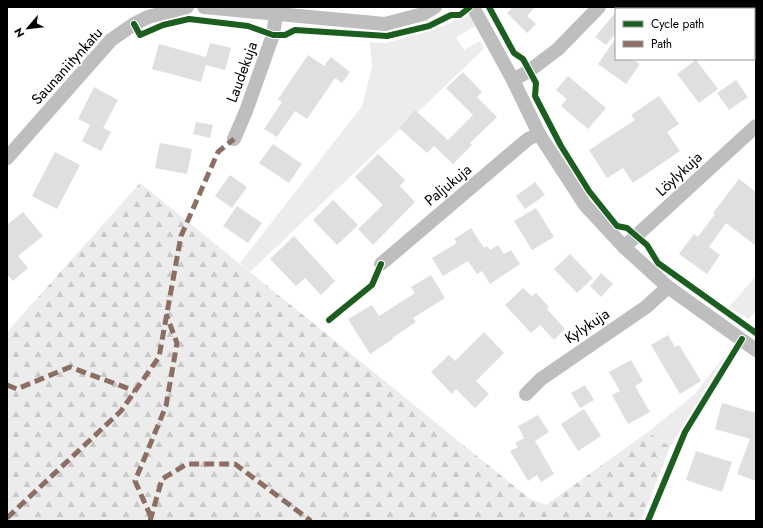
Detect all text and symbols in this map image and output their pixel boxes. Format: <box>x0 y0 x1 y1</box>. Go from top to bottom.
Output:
north arrow <box>8 8 48 48</box>
legend <box>615 8 755 60</box>
text: Cycle path <box>651 15 704 33</box>
street label: Saunaniitynkatu <box>26 22 108 110</box>
text: N <box>10 25 28 40</box>
text: Path <box>651 35 672 53</box>
street label: Laudekuja <box>221 38 263 106</box>
street label: Löylykuja <box>651 147 707 201</box>
street label: Paljukuja <box>420 159 476 211</box>
street label: Kylykuja <box>560 303 614 349</box>

